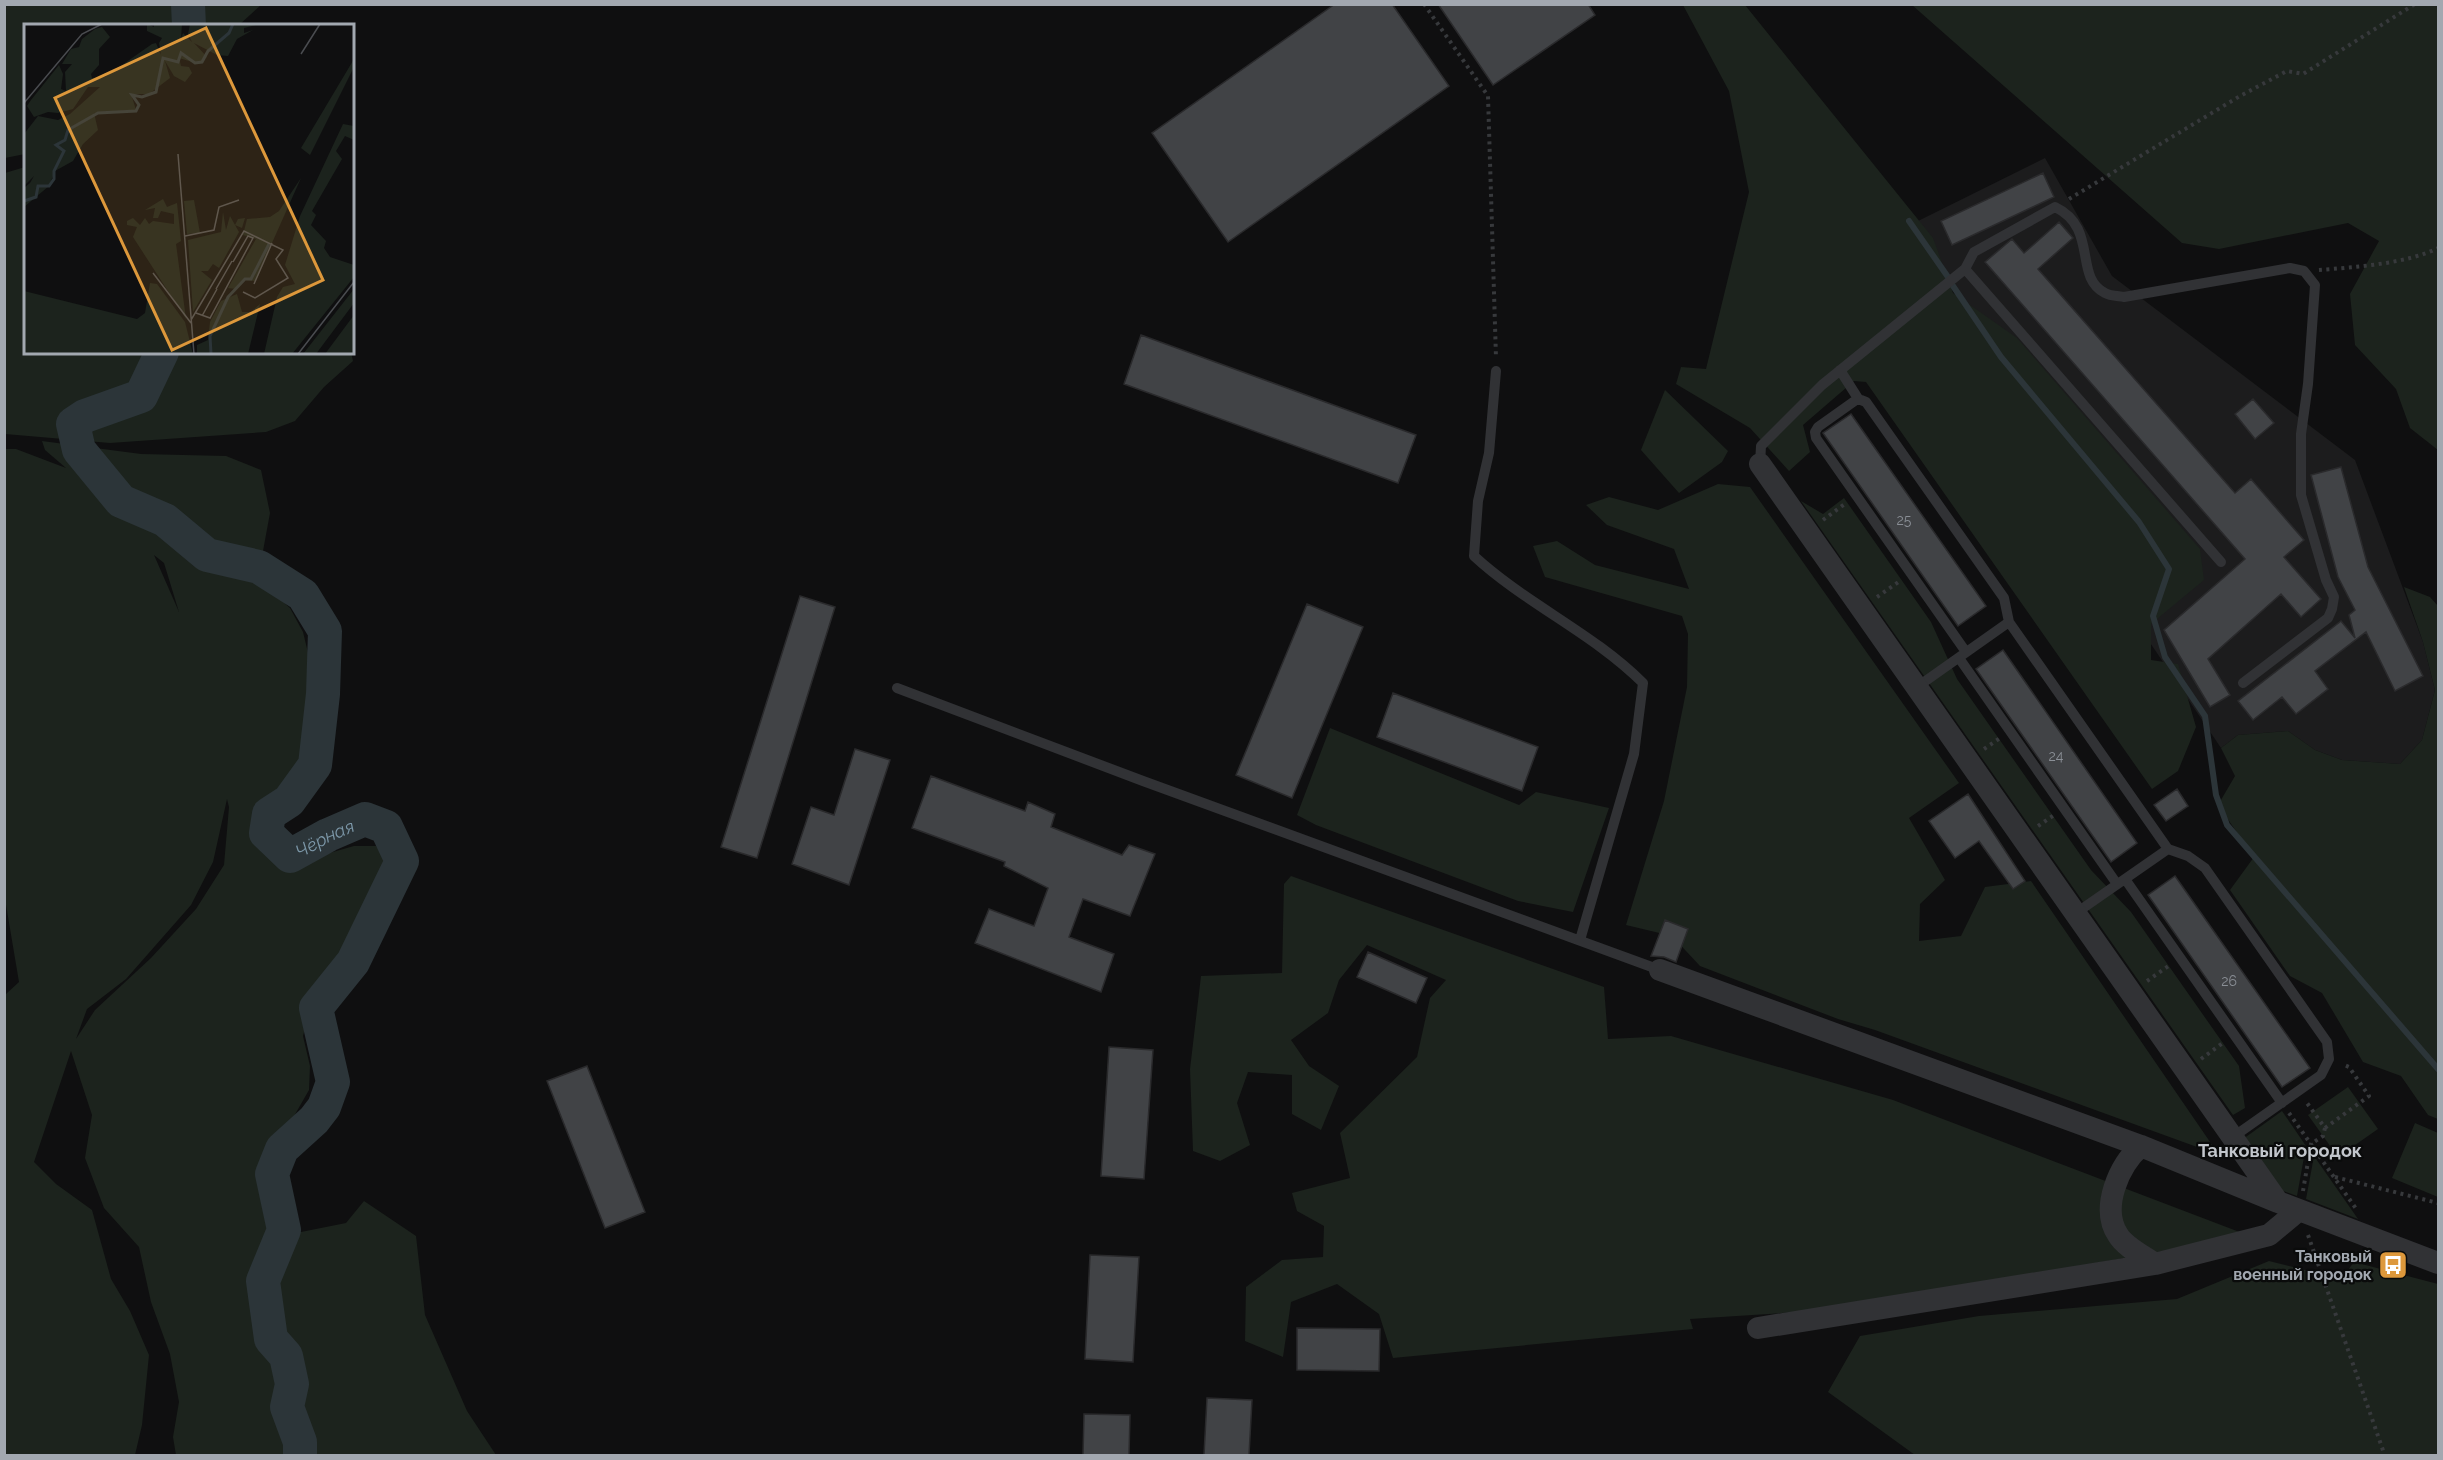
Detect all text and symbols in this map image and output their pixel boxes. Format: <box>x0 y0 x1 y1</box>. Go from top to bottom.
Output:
inset map <box>24 24 354 354</box>
house number: 25 <box>1897 512 1912 528</box>
house number: 24 <box>2049 748 2064 764</box>
water label: Чёрная <box>291 814 358 862</box>
house number: 26 <box>2221 973 2237 989</box>
district label: Танковый городок <box>2198 1140 2362 1161</box>
place label: Танковый военный городок <box>2233 1247 2372 1284</box>
bus stop icon: Танковый военный городок <box>2377 1249 2409 1281</box>

